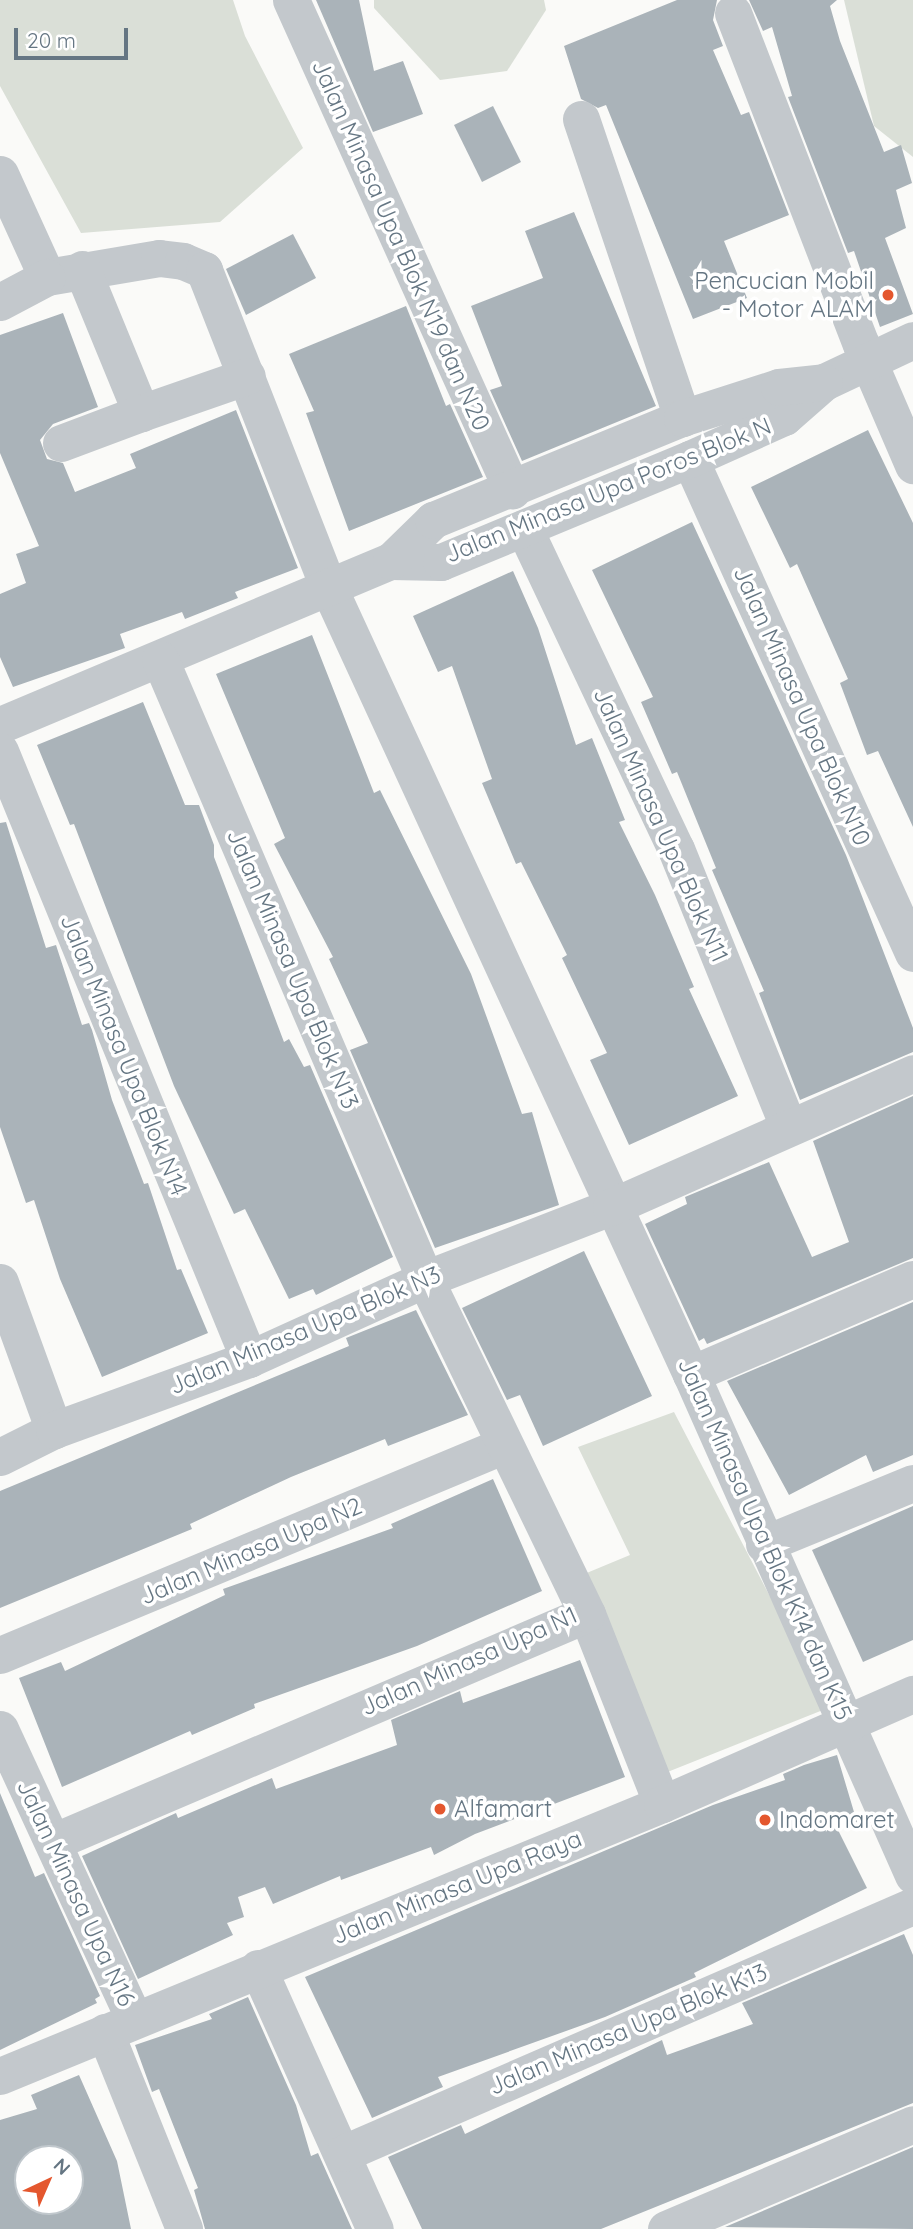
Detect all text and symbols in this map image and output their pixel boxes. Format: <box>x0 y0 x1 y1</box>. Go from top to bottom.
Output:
scale bar <box>18 14 131 58</box>
text: 20 m <box>27 27 76 53</box>
street label: Jalan Minasa Upa Blok N19 dan N20 <box>306 55 496 435</box>
place label: Pencucian Mobil - Motor ALAM <box>694 267 874 323</box>
marker: Pencucian Mobil - Motor ALAM <box>880 287 896 303</box>
street label: Jalan Minasa Upa Poros Blok N <box>441 411 775 569</box>
street label: Jalan Minasa Upa Blok N10 <box>727 562 877 850</box>
street label: Jalan Minasa Upa Blok N11 <box>587 683 735 967</box>
street label: Jalan Minasa Upa Blok N13 <box>221 825 365 1113</box>
street label: Jalan Minasa Upa Blok N14 <box>54 910 194 1200</box>
street label: Jalan Minasa Upa Blok N3 <box>165 1260 445 1400</box>
street label: Jalan Minasa Upa Blok K14 dan K15 <box>672 1353 858 1725</box>
street label: Jalan Minasa Upa N2 <box>136 1491 366 1611</box>
street label: Jalan Minasa Upa N1 <box>356 1600 582 1722</box>
street label: Jalan Minasa Upa N16 <box>11 1775 141 2011</box>
place label: Alfamart <box>454 1795 552 1823</box>
marker: Alfamart <box>432 1801 448 1817</box>
place label: Indomaret <box>779 1806 895 1834</box>
marker: Indomaret <box>757 1812 773 1828</box>
street label: Jalan Minasa Upa Raya <box>328 1824 586 1950</box>
street label: Jalan Minasa Upa Blok K13 <box>484 1957 772 2101</box>
north arrow <box>14 2145 84 2215</box>
text: N <box>49 2153 76 2180</box>

